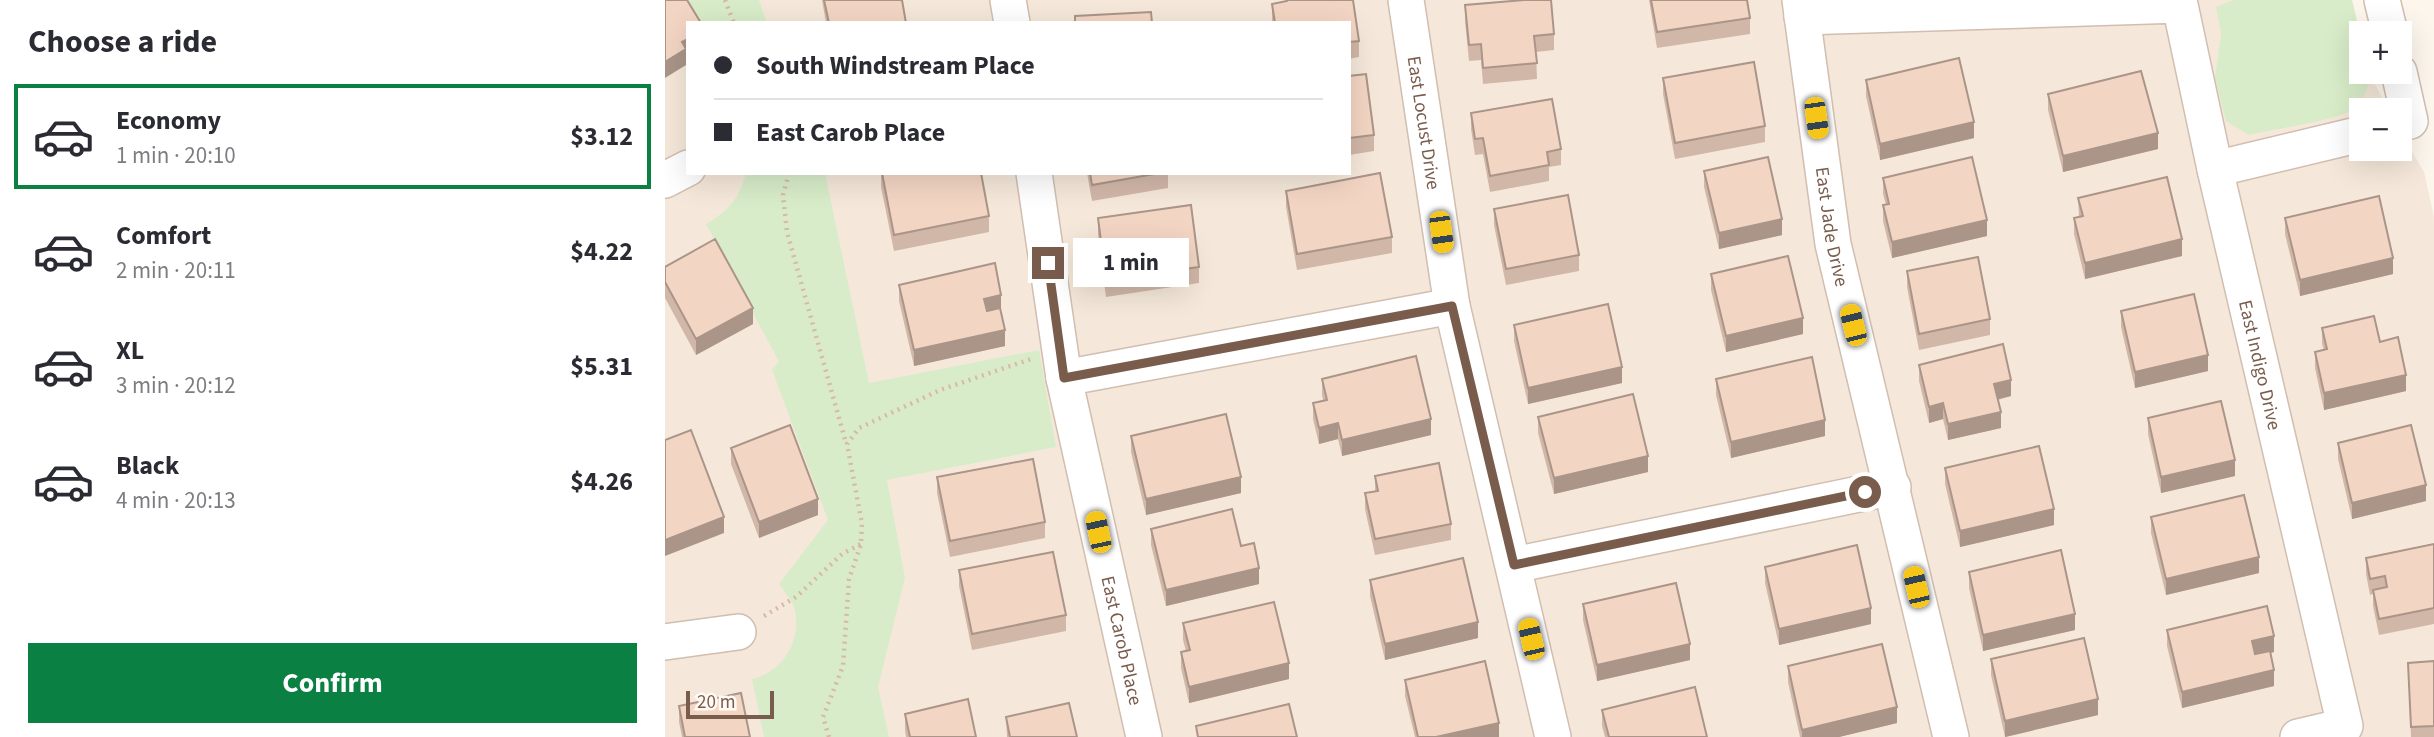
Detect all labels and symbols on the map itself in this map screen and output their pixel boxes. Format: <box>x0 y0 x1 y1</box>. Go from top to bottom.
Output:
street label: East Locust Drive <box>1400 54 1446 192</box>
car <box>1803 96 1830 140</box>
street label: East Jade Drive <box>1808 165 1855 290</box>
car <box>1428 210 1455 254</box>
callout: 1 min <box>1073 238 1188 288</box>
route end <box>1032 247 1064 279</box>
street label: East Indigo Drive <box>2231 297 2287 433</box>
car <box>1838 302 1869 348</box>
route start <box>1849 476 1881 508</box>
car <box>1084 509 1113 555</box>
car <box>1902 564 1931 610</box>
street label: East Carob Place <box>1093 573 1149 708</box>
car <box>1517 616 1546 662</box>
scale bar <box>686 688 773 720</box>

